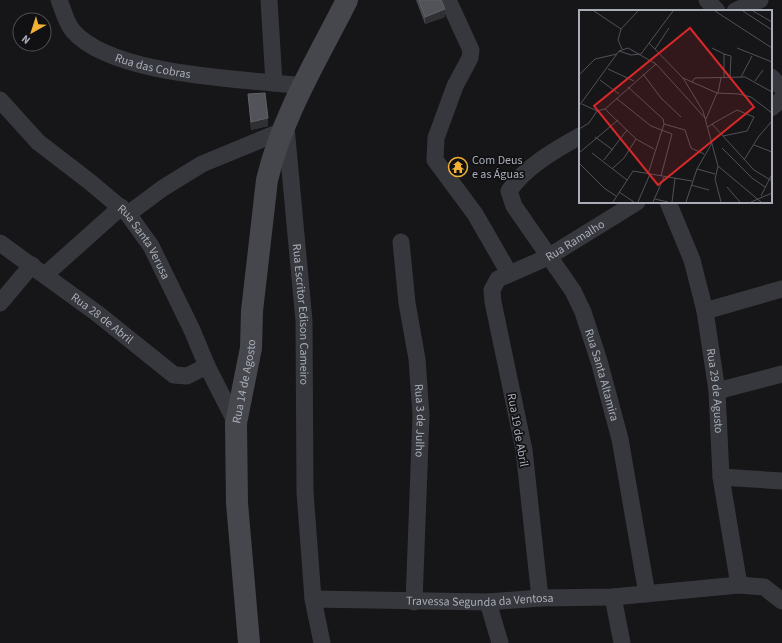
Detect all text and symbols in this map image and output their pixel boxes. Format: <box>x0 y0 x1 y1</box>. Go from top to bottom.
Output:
inset map <box>579 10 772 203</box>
north arrow <box>12 12 52 52</box>
text: N <box>18 31 34 48</box>
street label: Rua das Cobras <box>112 49 192 83</box>
place label: Com Deus e as Águas <box>472 152 524 183</box>
temple icon: Com Deus e as Águas <box>447 156 469 178</box>
street label: Rua Santa Verusa <box>113 201 174 282</box>
street label: Rua Ramalho <box>542 216 608 266</box>
street label: Rua Escritor Edison Cameiro <box>288 243 312 385</box>
street label: Rua 28 de Abril <box>67 289 137 348</box>
street label: Rua Santa Altamira <box>580 327 623 423</box>
street label: Rua 14 de Agosto <box>228 339 260 425</box>
street label: Rua 29 de Agusto <box>702 347 727 434</box>
street label: Rua 3 de Julho <box>410 383 429 458</box>
street label: Rua 19 de Abril <box>503 392 532 468</box>
street label: Travessa Segunda da Ventosa <box>406 590 554 611</box>

